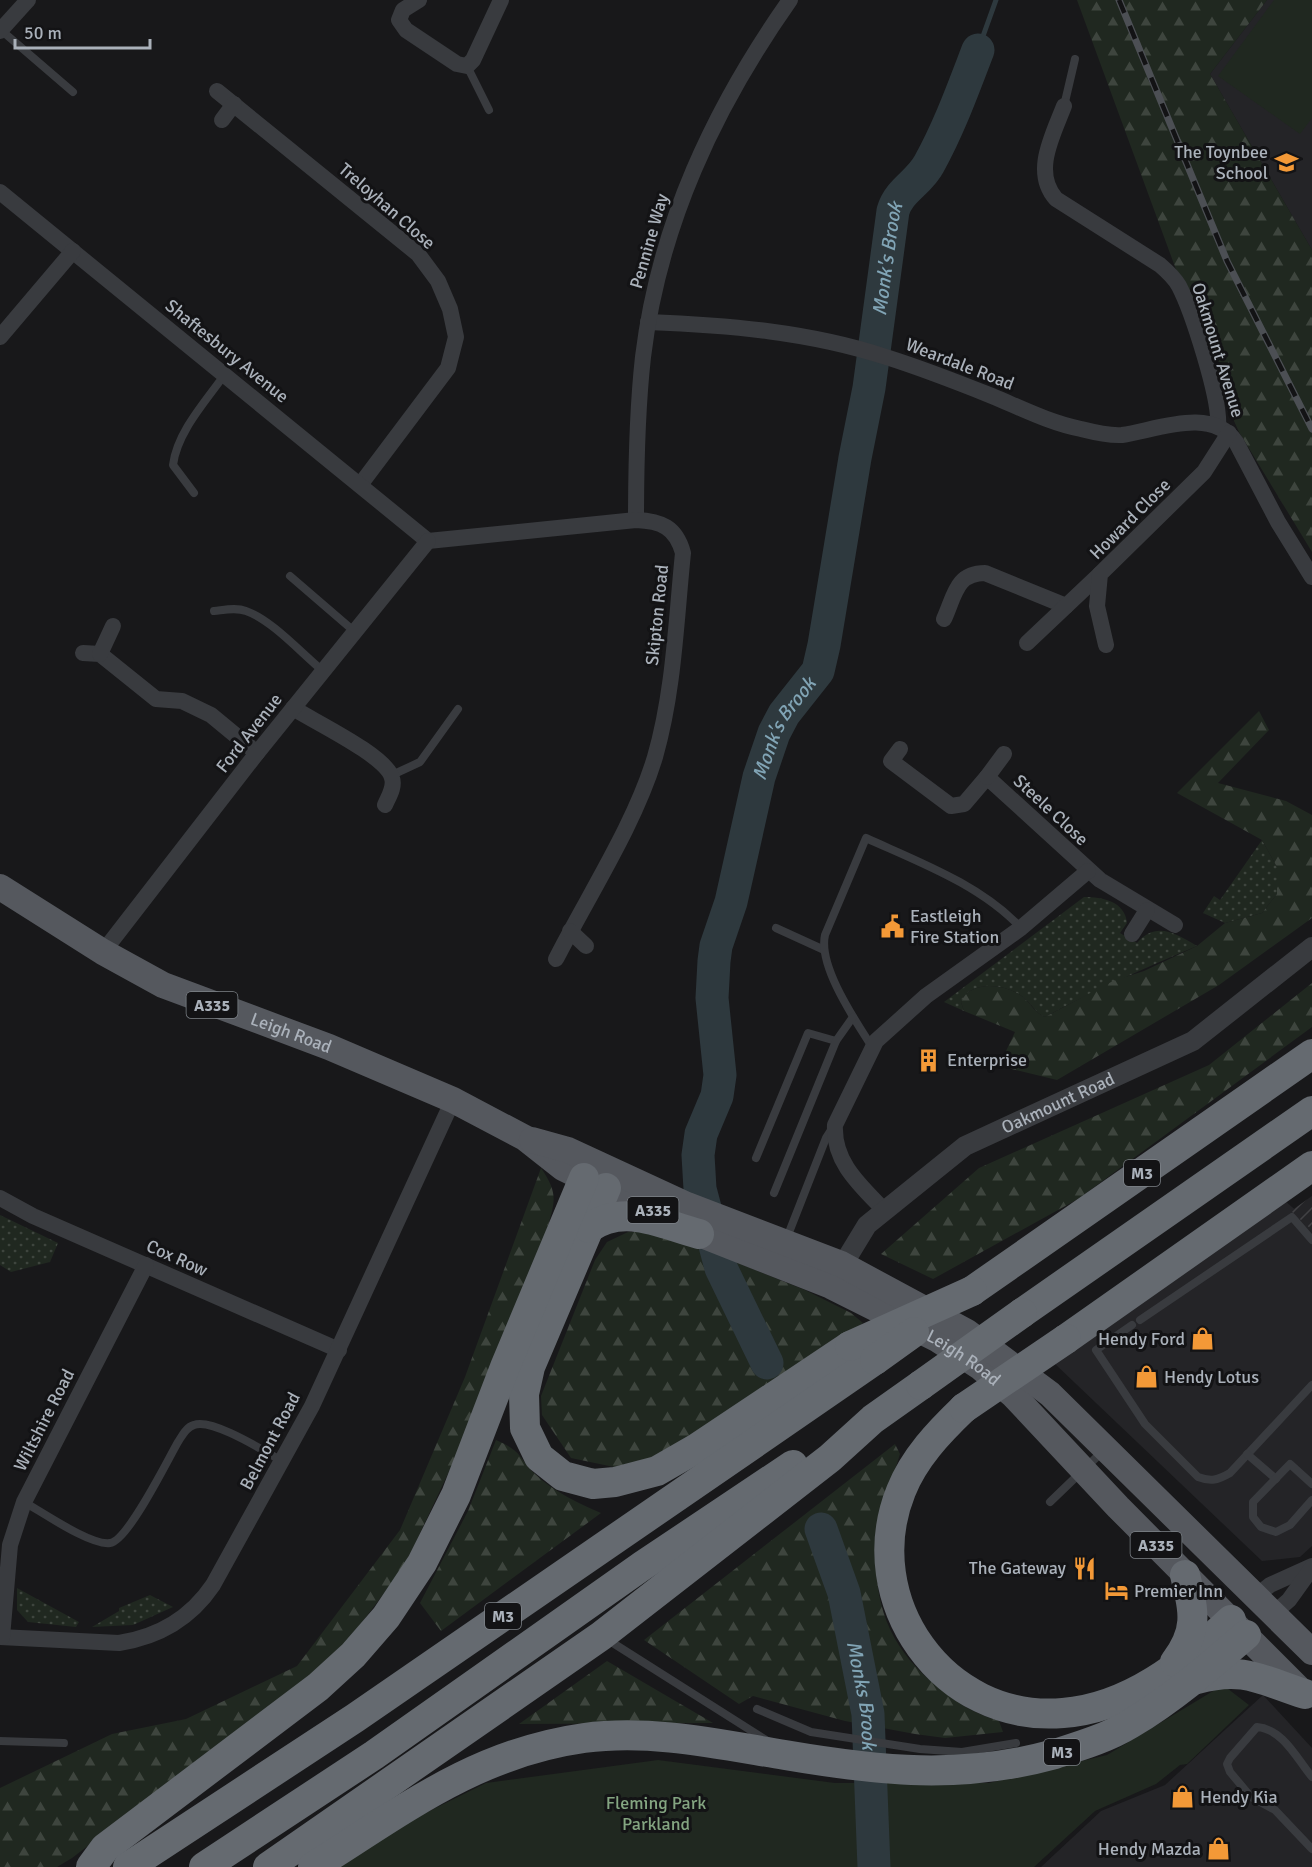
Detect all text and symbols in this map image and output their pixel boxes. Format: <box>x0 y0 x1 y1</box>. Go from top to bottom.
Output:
scale bar <box>15 12 150 50</box>
text: 50 m <box>24 22 62 44</box>
place label: The Toynbee School <box>1174 141 1268 184</box>
school or university icon: The Toynbee School <box>1273 149 1299 175</box>
street label: Treloyhan Close <box>334 158 440 254</box>
street label: Pennine Way <box>625 190 673 291</box>
water label: Monk's Brook <box>867 196 909 317</box>
street label: Oakmount Avenue <box>1187 280 1249 420</box>
street label: Shaftesbury Avenue <box>161 294 293 408</box>
street label: Weardale Road <box>903 333 1017 395</box>
street label: Howard Close <box>1085 474 1175 564</box>
street label: Skipton Road <box>641 564 673 666</box>
water label: Monk's Brook <box>747 670 823 783</box>
street label: Ford Avenue <box>211 689 287 777</box>
street label: Steele Close <box>1009 770 1093 850</box>
place label: Eastleigh Fire Station <box>910 905 999 948</box>
public building icon: Eastleigh Fire Station <box>879 913 905 939</box>
road number: A335 <box>186 992 238 1018</box>
street label: Leigh Road <box>248 1008 335 1058</box>
building icon: Enterprise <box>916 1047 942 1073</box>
place label: Enterprise <box>947 1049 1027 1071</box>
street label: Oakmount Road <box>998 1068 1118 1139</box>
road number: M3 <box>1124 1160 1160 1186</box>
road number: A335 <box>628 1197 678 1223</box>
street label: Cox Row <box>143 1235 211 1281</box>
street label: Leigh Road <box>923 1325 1005 1390</box>
shop icon: Hendy Ford <box>1190 1326 1216 1352</box>
place label: Hendy Ford <box>1098 1328 1185 1350</box>
shop icon: Hendy Lotus <box>1133 1364 1159 1390</box>
street label: Wiltshire Road <box>9 1365 79 1475</box>
place label: Hendy Lotus <box>1164 1366 1259 1388</box>
street label: Belmont Road <box>235 1388 305 1494</box>
road number: A335 <box>1130 1532 1182 1558</box>
restaurant icon: The Gateway <box>1071 1555 1097 1581</box>
place label: The Gateway <box>969 1557 1067 1579</box>
hotel icon: Premier Inn <box>1103 1578 1129 1604</box>
place label: Premier Inn <box>1134 1580 1223 1602</box>
road number: M3 <box>485 1603 521 1629</box>
water label: Monks Brook <box>841 1639 881 1752</box>
road number: M3 <box>1044 1739 1080 1765</box>
shop icon: Hendy Kia <box>1169 1784 1195 1810</box>
place label: Hendy Kia <box>1200 1786 1278 1808</box>
park label: Fleming Park Parkland <box>606 1792 706 1835</box>
shop icon: Hendy Mazda <box>1206 1836 1232 1862</box>
place label: Hendy Mazda <box>1098 1838 1201 1860</box>

